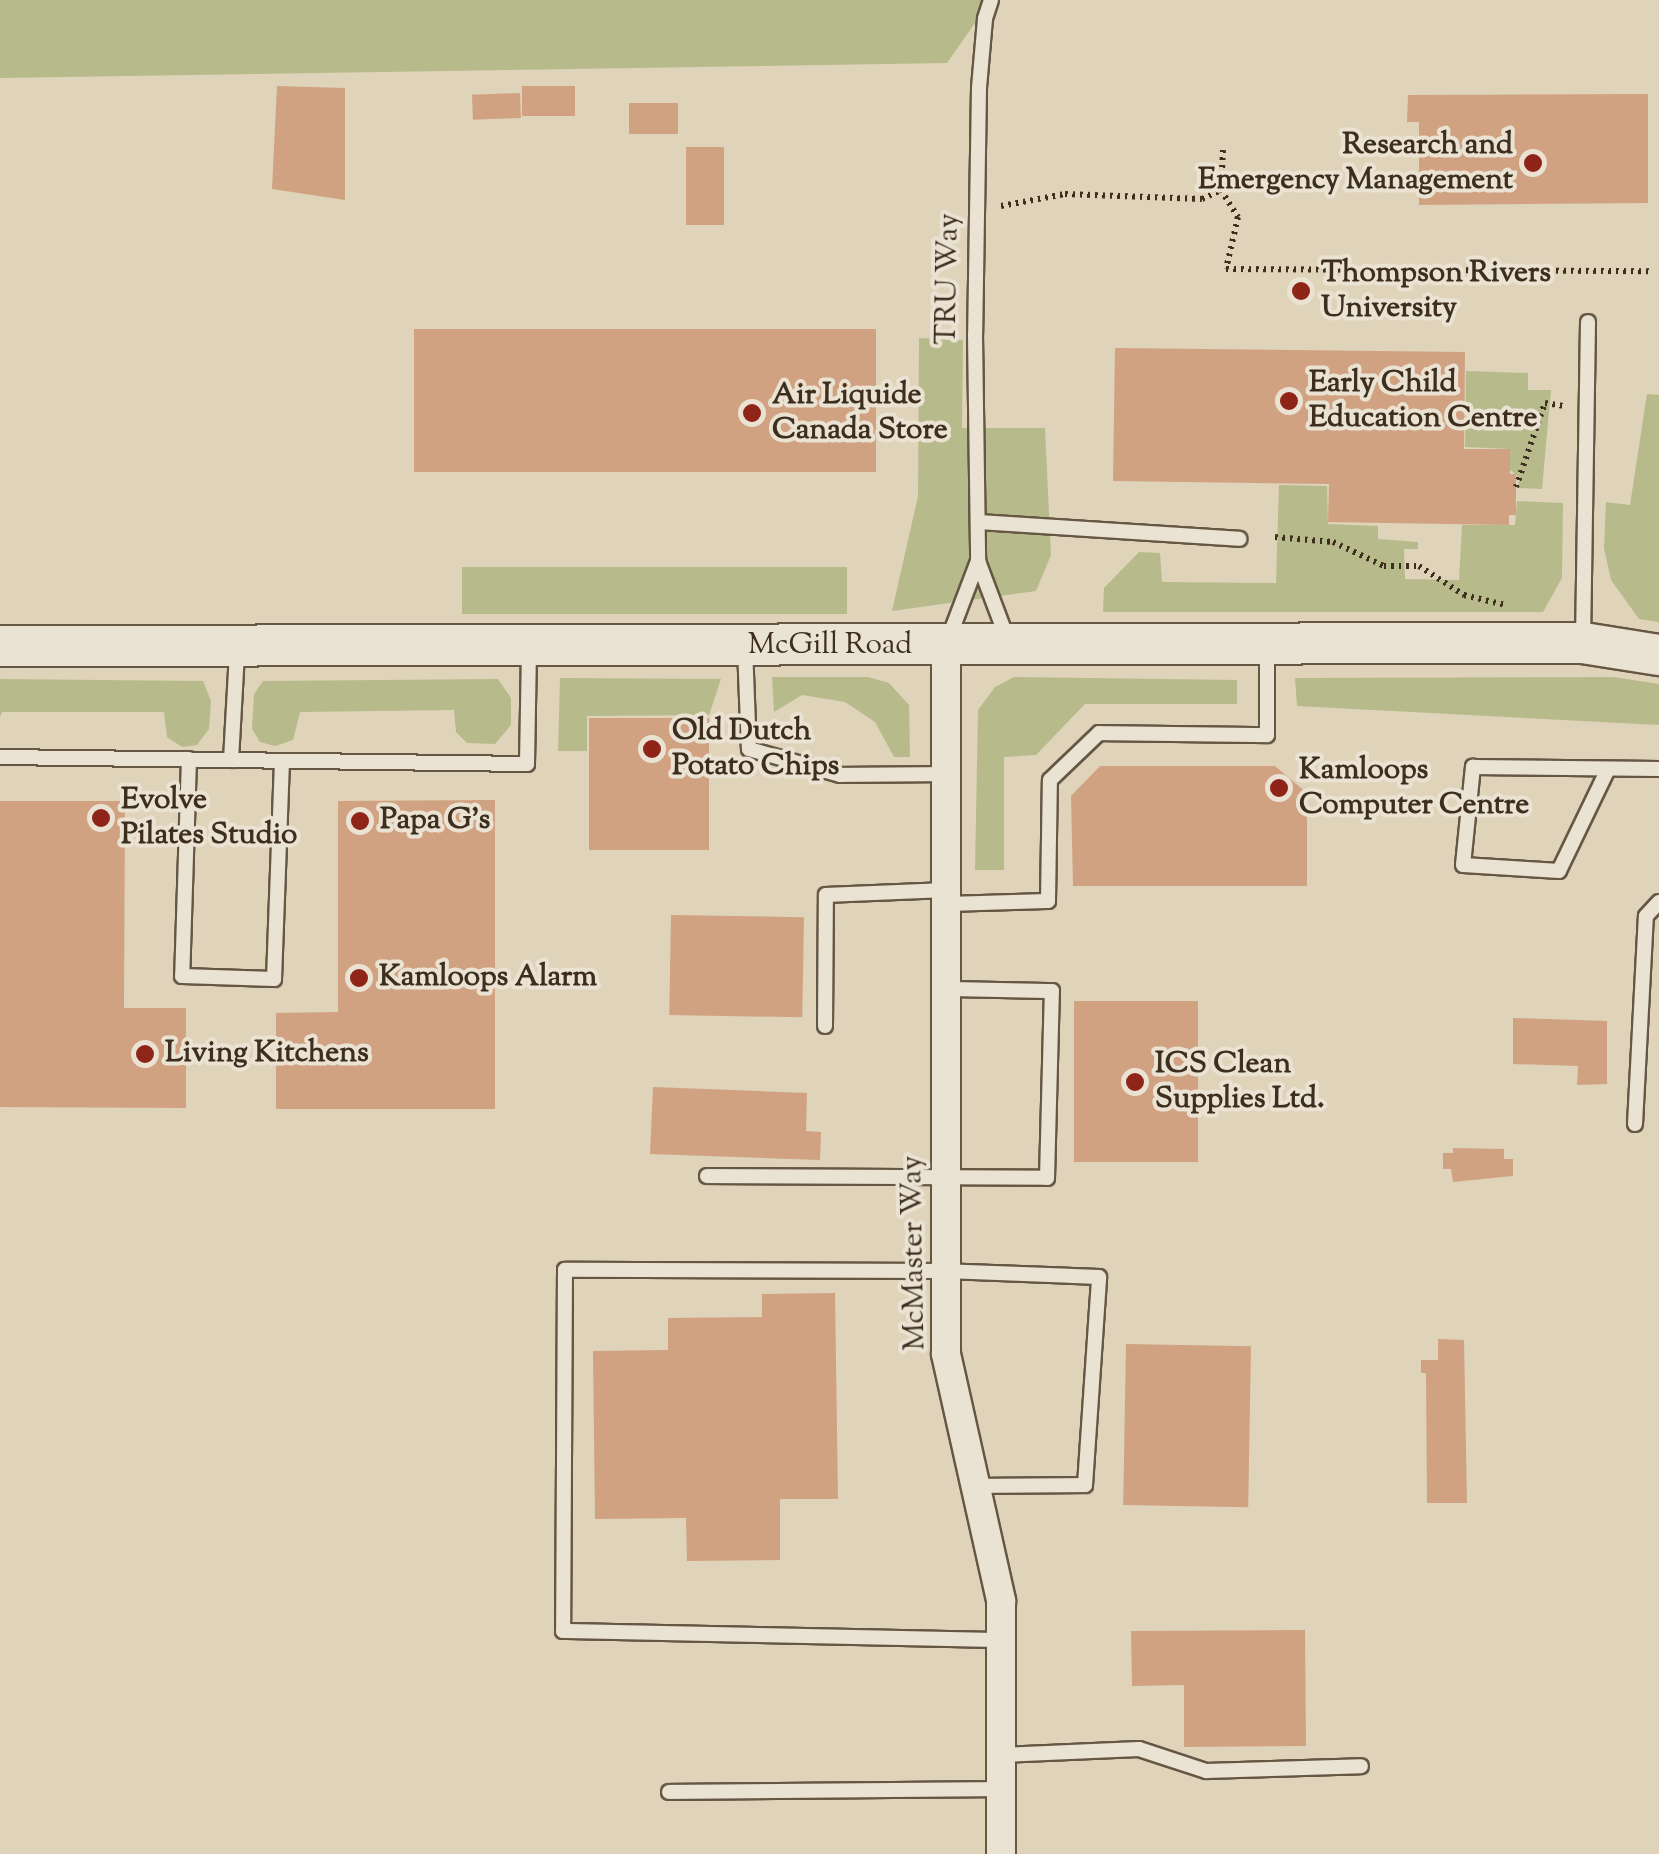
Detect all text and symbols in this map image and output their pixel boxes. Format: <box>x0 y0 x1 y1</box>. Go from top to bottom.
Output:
place label: Research and Emergency Management <box>1198 128 1513 198</box>
marker: Research and Emergency Management <box>1522 152 1544 174</box>
street label: TRU Way <box>930 213 968 345</box>
place label: Thompson Rivers University <box>1321 256 1551 326</box>
marker: Thompson Rivers University <box>1290 280 1312 302</box>
place label: Early Child Education Centre <box>1309 366 1538 436</box>
place label: Air Liquide Canada Store <box>772 378 948 448</box>
marker: Early Child Education Centre <box>1278 390 1300 412</box>
marker: Air Liquide Canada Store <box>741 402 763 424</box>
street label: McGill Road <box>748 628 912 664</box>
place label: Old Dutch Potato Chips <box>672 714 839 784</box>
marker: Old Dutch Potato Chips <box>641 738 663 760</box>
place label: Kamloops Computer Centre <box>1299 753 1529 824</box>
marker: Kamloops Computer Centre <box>1268 777 1290 799</box>
place label: Evolve Pilates Studio <box>121 783 297 854</box>
place label: Papa G's <box>380 803 490 839</box>
marker: Evolve Pilates Studio <box>90 807 112 829</box>
marker: Papa G's <box>349 810 371 832</box>
place label: Kamloops Alarm <box>379 960 597 996</box>
marker: Kamloops Alarm <box>348 967 370 989</box>
place label: Living Kitchens <box>165 1036 369 1072</box>
marker: Living Kitchens <box>134 1043 156 1065</box>
place label: ICS Clean Supplies Ltd. <box>1155 1047 1325 1118</box>
marker: ICS Clean Supplies Ltd. <box>1124 1071 1146 1093</box>
street label: McMaster Way <box>895 1155 935 1351</box>

